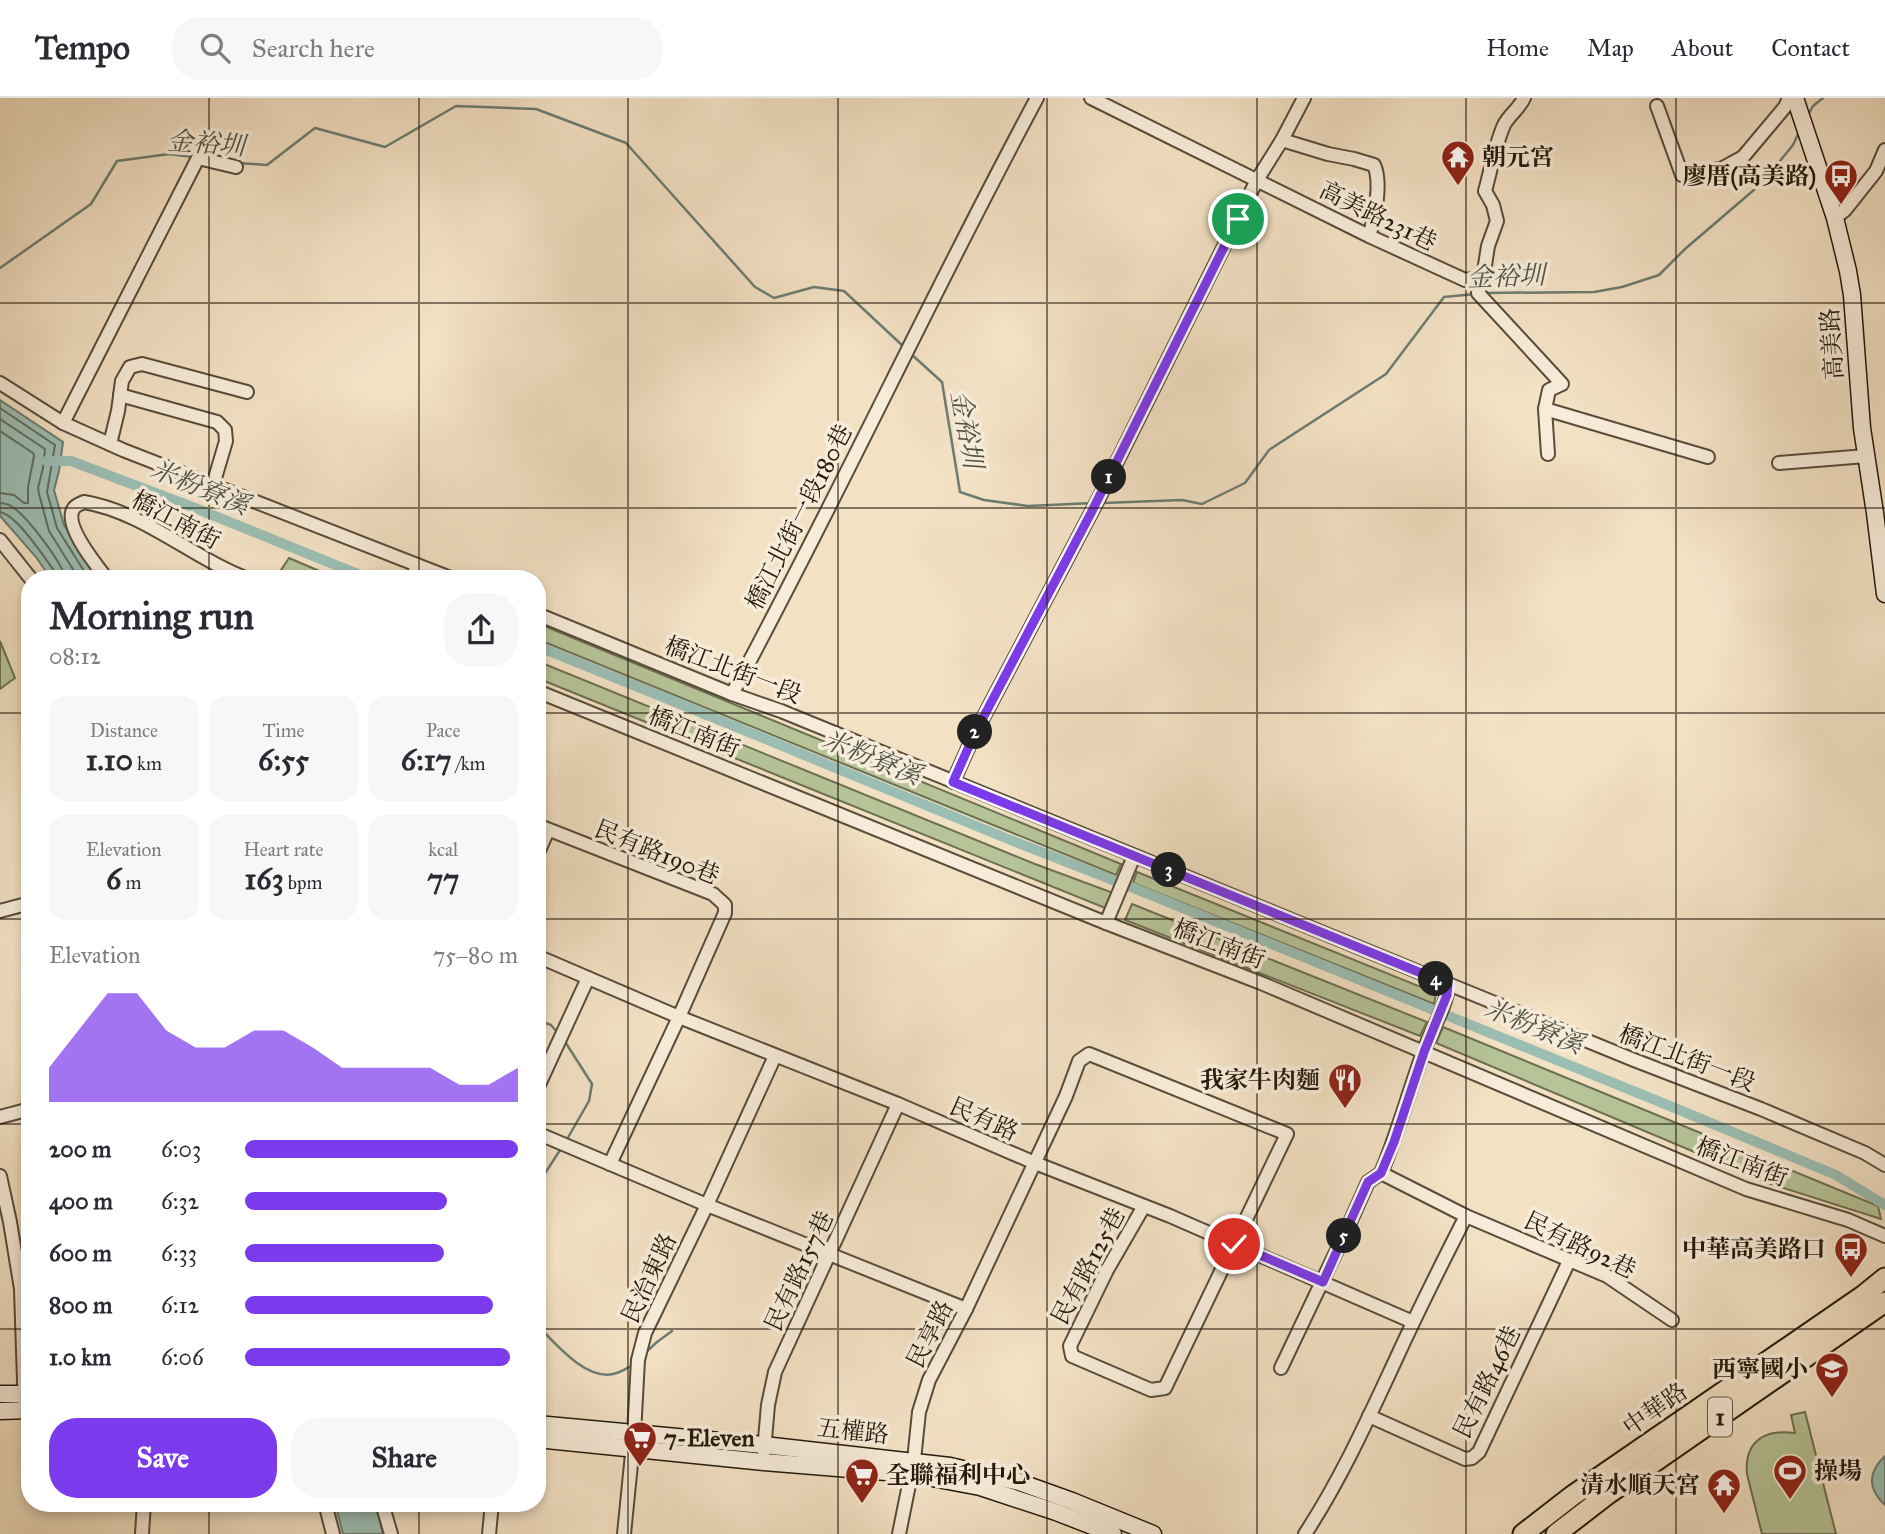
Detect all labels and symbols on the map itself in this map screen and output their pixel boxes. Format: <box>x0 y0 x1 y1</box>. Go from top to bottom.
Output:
water label: 金裕圳 <box>166 124 250 162</box>
temple icon: 朝元宮 <box>1439 138 1477 187</box>
place label: 朝元宮 <box>1482 142 1554 172</box>
bus stop icon: 廖厝(高美路) <box>1822 157 1860 206</box>
place label: 廖厝(高美路) <box>1683 161 1816 191</box>
street label: 高美路231巷 <box>1314 175 1442 257</box>
pin <box>1208 189 1268 249</box>
water label: 金裕圳 <box>1466 259 1550 293</box>
street label: 高美路 <box>1815 307 1849 381</box>
water label: 金裕圳 <box>944 388 990 474</box>
street label: 橋江北街一段180巷 <box>739 419 859 615</box>
water label: 米粉寮溪 <box>146 453 257 522</box>
pin: 1 <box>1092 460 1126 494</box>
street label: 橋江南街 <box>127 484 225 556</box>
street label: 橋江北街一段 <box>660 630 806 710</box>
street label: 橋江南街 <box>644 700 744 764</box>
pin: 2 <box>958 714 992 750</box>
water label: 米粉寮溪 <box>818 723 929 792</box>
street label: 民有路190巷 <box>590 813 724 891</box>
pin: 3 <box>1152 852 1186 888</box>
street label: 橋江南街 <box>1169 913 1269 975</box>
pin: 4 <box>1418 962 1454 996</box>
water label: 米粉寮溪 <box>1480 992 1591 1061</box>
street label: 橋江北街一段 <box>1614 1018 1760 1098</box>
restaurant icon: 我家牛肉麵 <box>1326 1061 1364 1110</box>
place label: 我家牛肉麵 <box>1200 1065 1320 1095</box>
street label: 民有路 <box>945 1091 1023 1147</box>
street label: 橋江南街 <box>1692 1131 1792 1193</box>
street label: 民有路125巷 <box>1045 1202 1131 1330</box>
street label: 民有路92巷 <box>1519 1205 1641 1285</box>
street label: 民有路157巷 <box>758 1206 840 1336</box>
pin <box>1204 1214 1264 1274</box>
pin: 5 <box>1326 1218 1362 1254</box>
street label: 民治東路 <box>615 1228 683 1328</box>
bus stop icon: 中華高美路口 <box>1832 1230 1870 1279</box>
place label: 中華高美路口 <box>1682 1234 1826 1264</box>
street label: 民享路 <box>900 1295 960 1373</box>
street label: 民有路46巷 <box>1447 1321 1527 1443</box>
school or university icon: 西寧國小 <box>1813 1350 1851 1399</box>
place label: 西寧國小 <box>1712 1354 1808 1384</box>
street label: 中華路 <box>1617 1376 1693 1442</box>
road number: 1 <box>1708 1398 1732 1436</box>
street label: 五權路 <box>816 1412 890 1450</box>
supermarket icon: 7-Eleven <box>621 1419 659 1468</box>
place label: 7-Eleven <box>664 1423 754 1453</box>
sports icon: 操場 <box>1771 1452 1809 1501</box>
supermarket icon: 全聯福利中心 <box>843 1456 881 1505</box>
place label: 操場 <box>1814 1456 1862 1486</box>
place label: 全聯福利中心 <box>886 1460 1030 1490</box>
temple icon: 清水順天宮 <box>1705 1466 1743 1515</box>
place label: 清水順天宮 <box>1580 1470 1700 1500</box>

